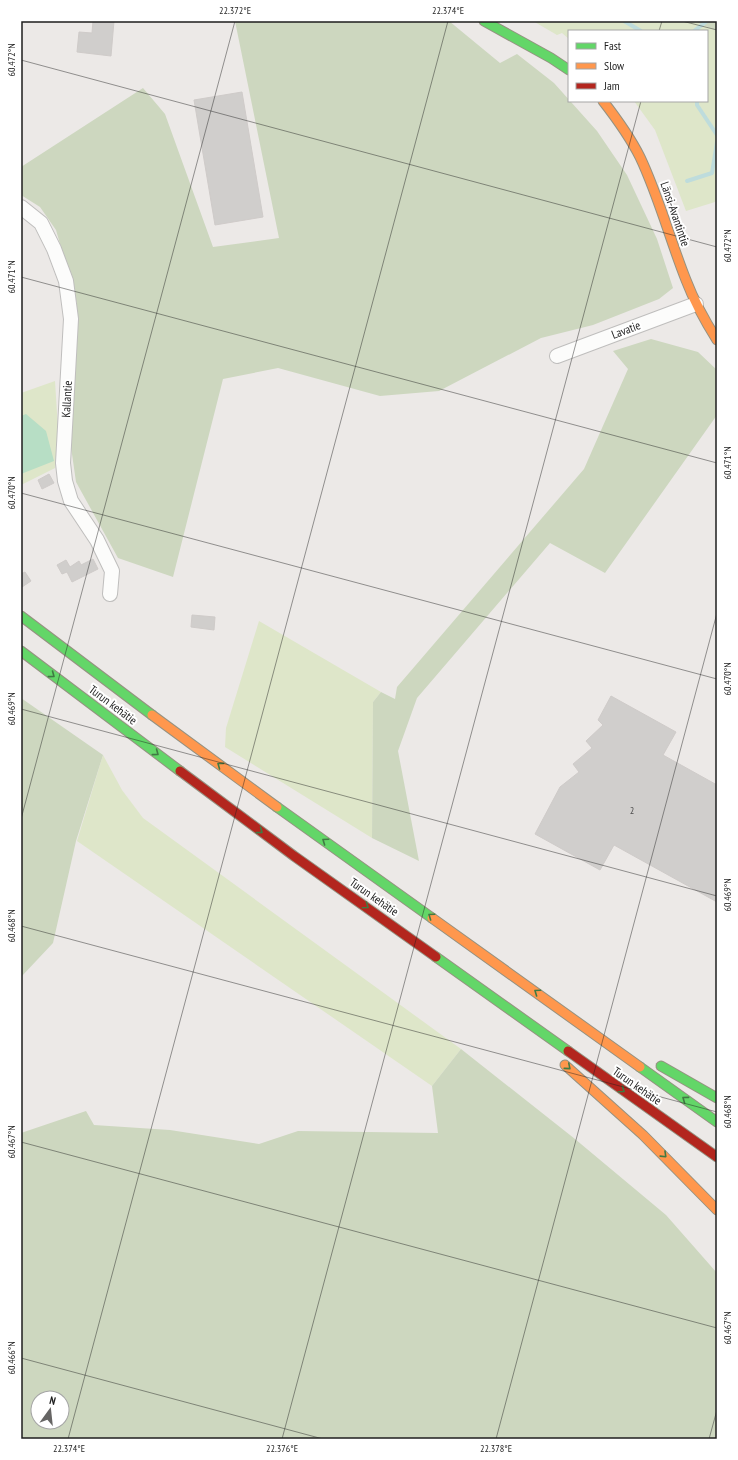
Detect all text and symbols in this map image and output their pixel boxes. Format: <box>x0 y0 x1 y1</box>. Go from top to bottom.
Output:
text: 22.372°E <box>219 4 251 17</box>
text: 22.374°E <box>432 4 464 17</box>
legend <box>568 30 708 102</box>
text: Fast <box>604 38 622 53</box>
text: 60.472°N <box>5 43 18 77</box>
text: Slow <box>604 58 625 73</box>
text: Jam <box>603 78 620 93</box>
street label: Länsi-Avantintie <box>657 180 694 248</box>
text: 60.472°N <box>721 229 734 263</box>
text: 60.471°N <box>5 260 18 294</box>
street label: Lavatie <box>609 317 643 342</box>
street label: Kallantie <box>58 380 75 418</box>
text: 60.471°N <box>721 446 734 480</box>
text: 60.470°N <box>5 476 18 510</box>
text: 60.470°N <box>721 662 734 696</box>
one-way arrow <box>48 670 55 677</box>
street label: Turun kehätie <box>86 682 140 728</box>
text: 60.469°N <box>5 692 18 726</box>
one-way arrow <box>152 748 159 755</box>
one-way arrow <box>217 763 224 770</box>
house number: 2 <box>630 804 634 817</box>
one-way arrow <box>256 826 263 833</box>
one-way arrow <box>322 839 329 846</box>
street label: Turun kehätie <box>347 874 402 919</box>
text: 60.469°N <box>721 878 734 912</box>
one-way arrow <box>362 901 369 909</box>
text: 60.468°N <box>5 909 18 943</box>
one-way arrow <box>428 914 435 921</box>
one-way arrow <box>534 990 541 997</box>
one-way arrow <box>563 1063 571 1070</box>
street label: Turun kehätie <box>610 1063 665 1108</box>
one-way arrow <box>617 1085 624 1092</box>
text: 60.468°N <box>721 1095 734 1129</box>
one-way arrow <box>683 1097 690 1104</box>
text: 60.467°N <box>5 1125 18 1159</box>
one-way arrow <box>659 1150 667 1158</box>
text: 60.467°N <box>721 1311 734 1345</box>
text: 60.466°N <box>5 1341 18 1375</box>
north arrow <box>30 1390 70 1430</box>
text: N <box>48 1393 57 1408</box>
text: 22.374°E <box>53 1442 85 1455</box>
text: 22.376°E <box>266 1442 298 1455</box>
text: 22.378°E <box>480 1442 512 1455</box>

